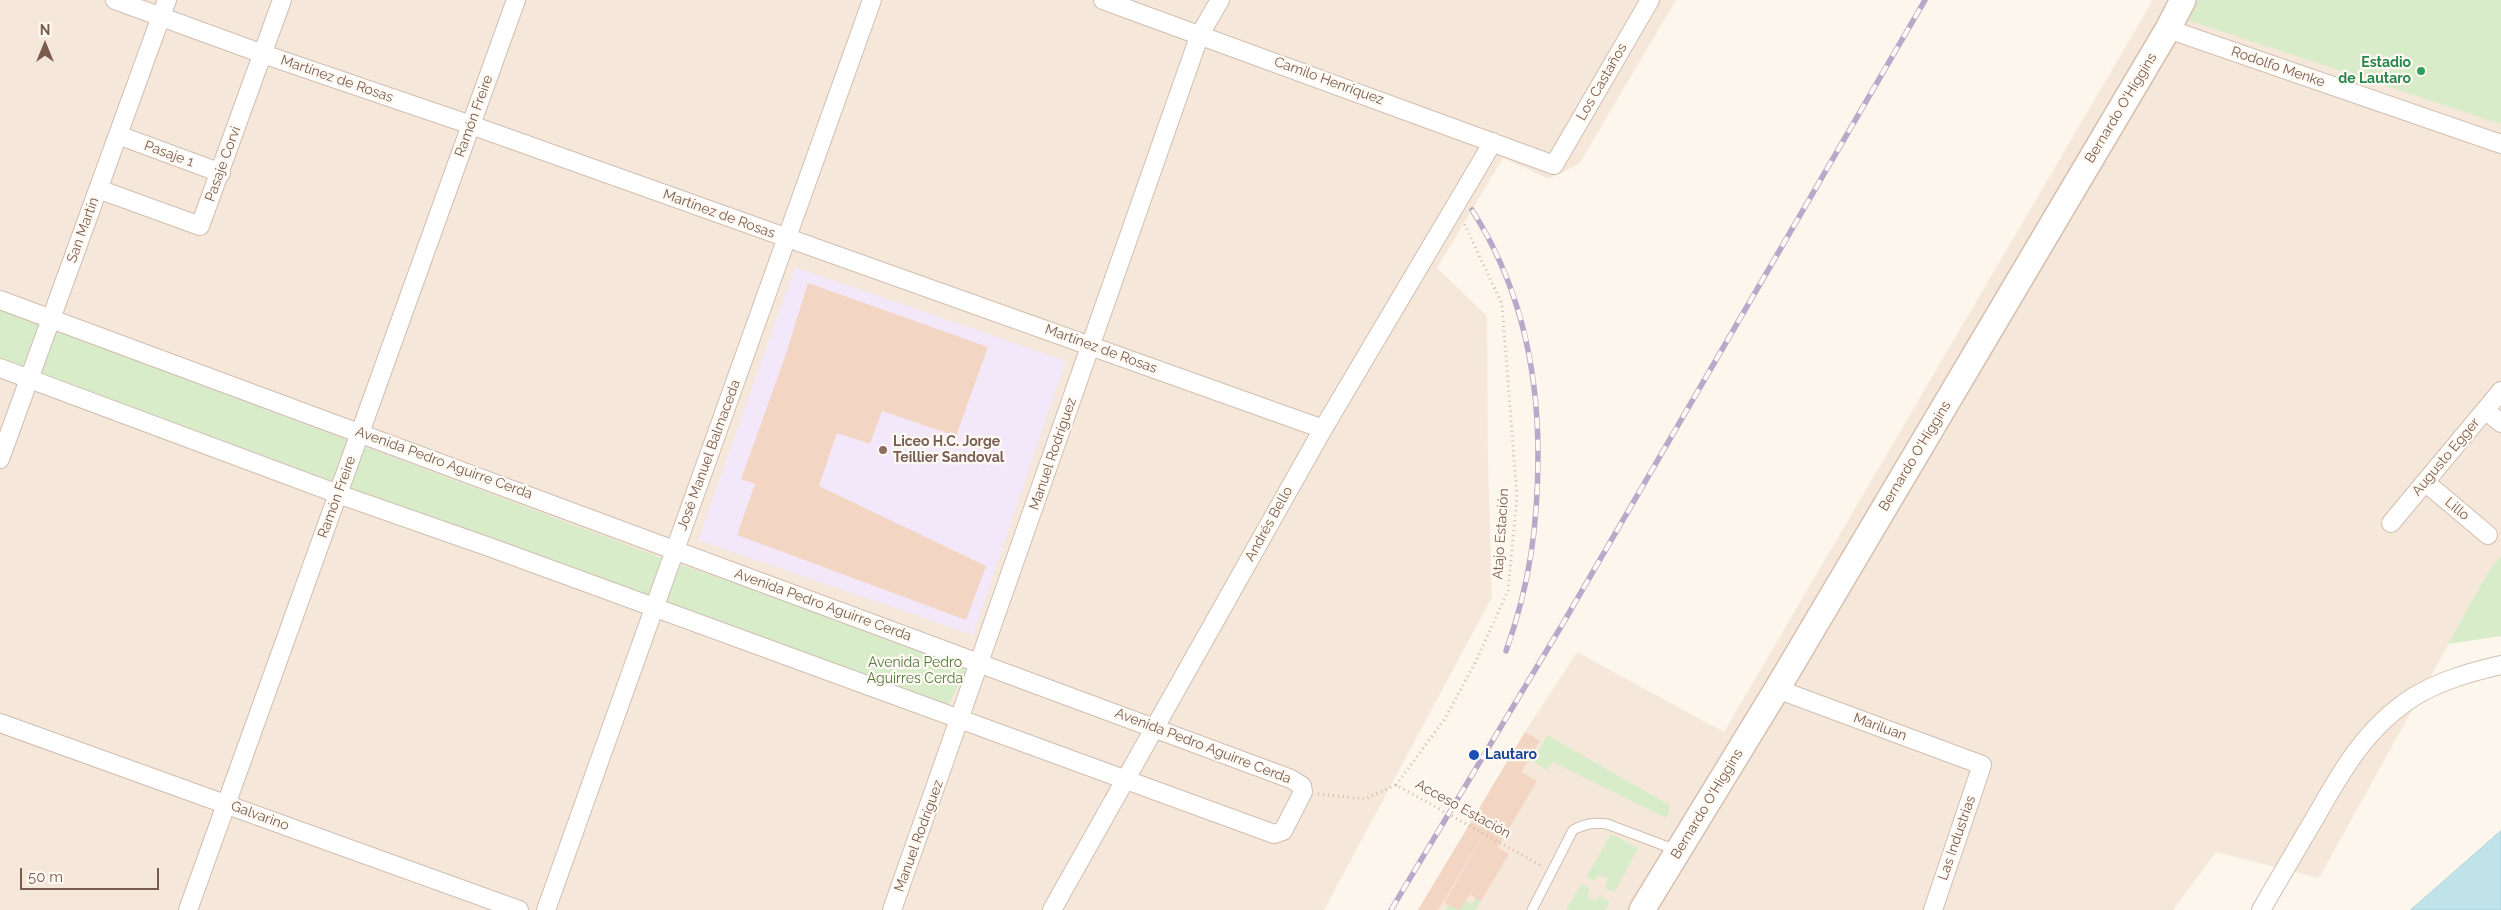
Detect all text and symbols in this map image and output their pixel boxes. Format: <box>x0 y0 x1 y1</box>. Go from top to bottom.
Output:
north arrow <box>20 20 70 70</box>
text: N <box>40 22 50 38</box>
street label: Los Castaños <box>1573 40 1631 124</box>
street label: Rodolfo Menke <box>2229 43 2327 91</box>
street label: Bernardo O'Higgins <box>2081 50 2161 166</box>
street label: Martínez de Rosas <box>278 52 396 106</box>
street label: Camilo Henríquez <box>1272 53 1386 109</box>
place label: Estadio de Lautaro <box>2338 55 2411 88</box>
marker: Estadio de Lautaro <box>2415 65 2427 77</box>
street label: Ramón Freire <box>451 73 497 159</box>
street label: Pasaje Corvi <box>202 124 244 204</box>
street label: Pasaje 1 <box>142 137 196 171</box>
street label: Martínez de Rosas <box>661 186 777 242</box>
street label: San Martín <box>63 195 103 265</box>
street label: Martínez de Rosas <box>1043 321 1159 377</box>
street label: José Manuel Balmaceda <box>674 377 744 533</box>
street label: Manuel Rodríguez <box>1026 396 1080 512</box>
street label: Bernardo O'Higgins <box>1875 398 1955 514</box>
street label: Augusto Egger <box>2409 415 2483 499</box>
street label: Avenida Pedro Aguirre Cerda <box>353 423 535 503</box>
place label: Liceo H.C. Jorge Teillier Sandoval <box>893 434 1004 467</box>
marker: Liceo H.C. Jorge Teillier Sandoval <box>877 444 889 456</box>
street label: Ramón Freire <box>314 454 360 540</box>
street label: Andrés Bello <box>1242 484 1296 564</box>
street label: Atajo Estación <box>1489 488 1513 580</box>
street label: Lillo <box>2441 494 2473 524</box>
street label: Avenida Pedro Aguirre Cerda <box>732 565 914 645</box>
park label: Avenida Pedro Aguirres Cerda <box>867 655 963 688</box>
street label: Avenida Pedro Aguirre Cerda <box>1113 705 1293 787</box>
street label: Mariluan <box>1851 710 1909 744</box>
street label: Bernardo O'Higgins <box>1667 746 1747 862</box>
place label: Lautaro <box>1485 747 1537 763</box>
marker: Lautaro <box>1467 748 1481 762</box>
street label: Acceso Estación <box>1412 776 1514 842</box>
street label: Manuel Rodríguez <box>891 778 947 894</box>
street label: Las Industrias <box>1935 793 1979 883</box>
street label: Galvarino <box>229 798 291 834</box>
scale bar <box>22 858 161 890</box>
text: 50 m <box>28 868 63 886</box>

